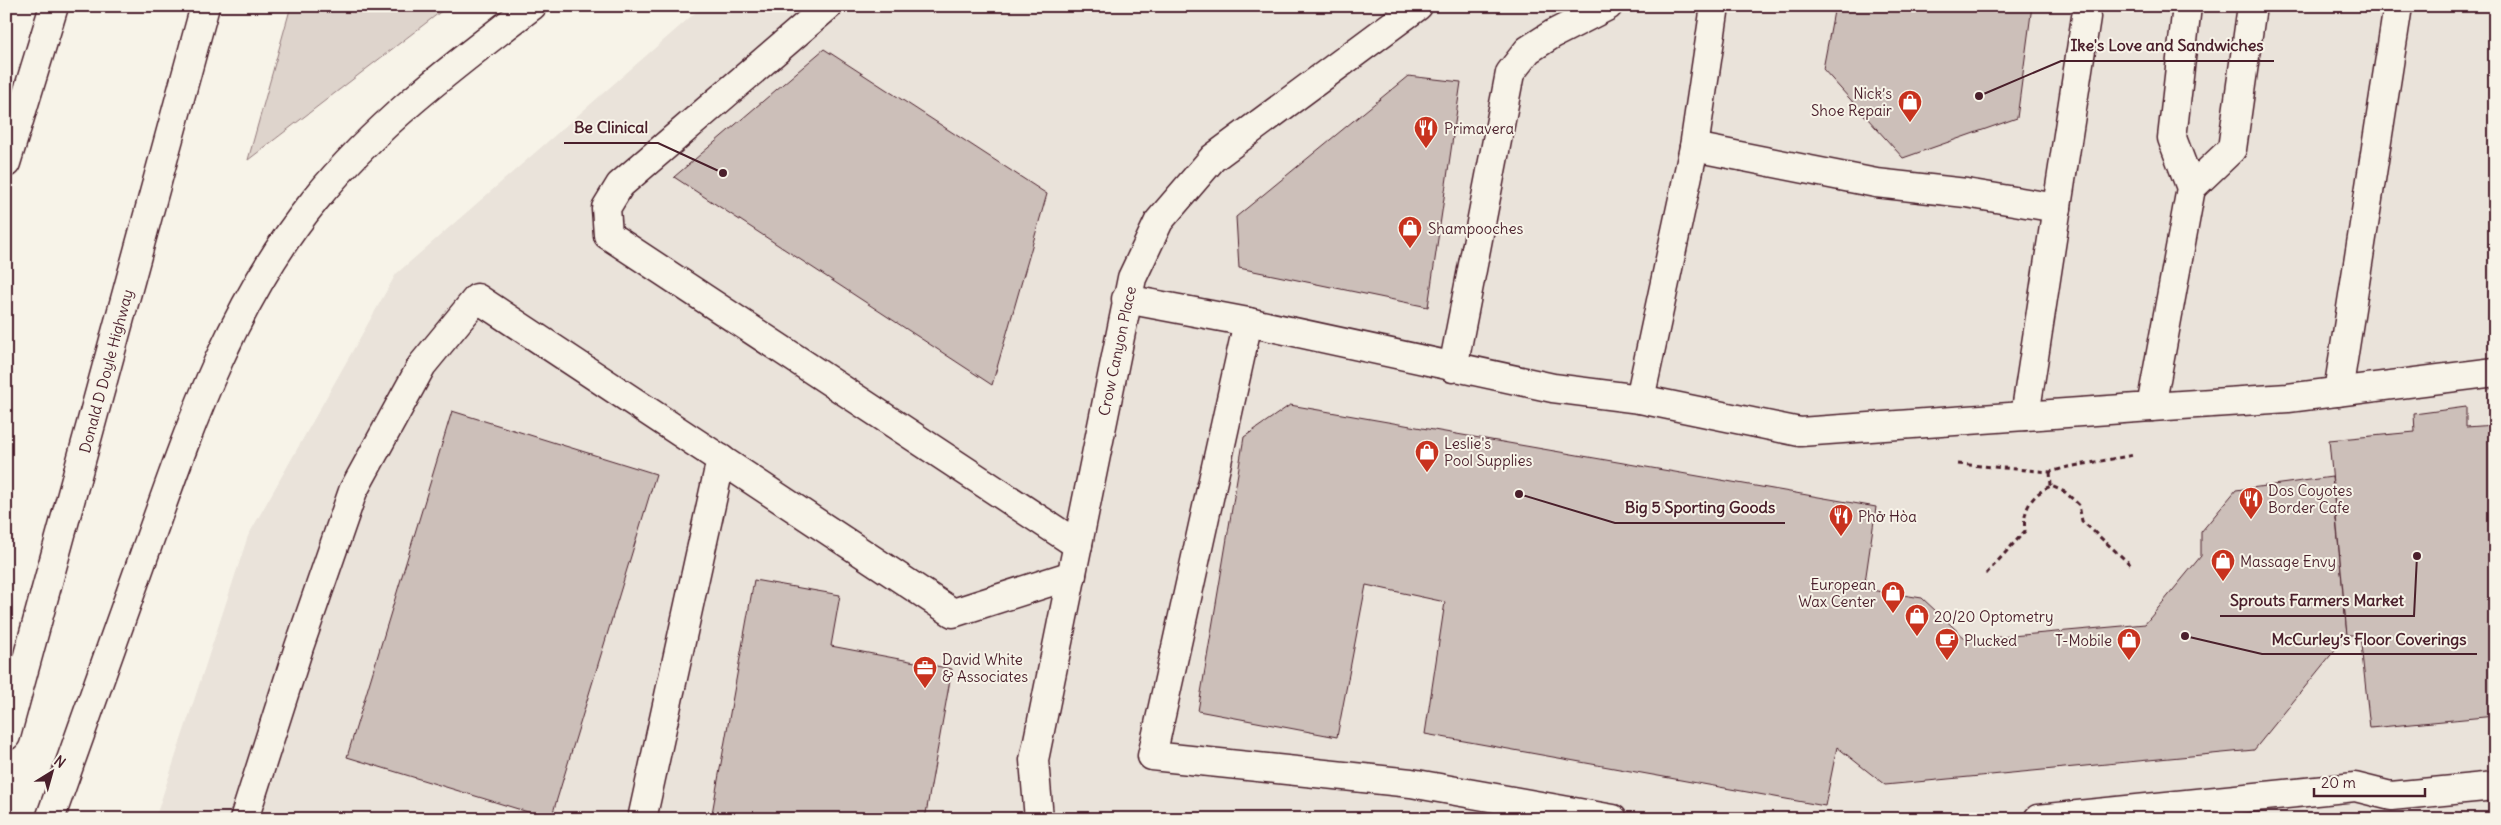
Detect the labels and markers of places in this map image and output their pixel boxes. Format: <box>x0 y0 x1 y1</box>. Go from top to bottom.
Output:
callout: Ike's Love and Sandwiches <box>2061 30 2274 61</box>
place label: Nick’s Shoe Repair <box>1811 84 1892 120</box>
shop icon: Nick’s Shoe Repair <box>1897 89 1923 123</box>
callout: Be Clinical <box>564 112 658 143</box>
restaurant icon: Primavera <box>1413 115 1439 149</box>
place label: Primavera <box>1444 119 1515 138</box>
shop icon: Shampooches <box>1397 215 1423 249</box>
place label: Shampooches <box>1428 219 1524 238</box>
place label: Leslie's Pool Supplies <box>1444 434 1532 470</box>
shop icon: Leslie's Pool Supplies <box>1414 439 1440 473</box>
place label: Dos Coyotes Border Cafe <box>2268 481 2352 517</box>
restaurant icon: Dos Coyotes Border Cafe <box>2238 486 2264 520</box>
callout: Big 5 Sporting Goods <box>1615 492 1785 523</box>
restaurant icon: Phở Hòa <box>1828 503 1854 537</box>
place label: Phở Hòa <box>1858 507 1917 526</box>
shop icon: Massage Envy <box>2210 548 2236 582</box>
place label: Massage Envy <box>2240 552 2336 571</box>
place label: European Wax Center <box>1798 575 1876 611</box>
shop icon: European Wax Center <box>1880 580 1906 614</box>
callout: Sprouts Farmers Market <box>2220 585 2414 616</box>
shop icon: 20/20 Optometry <box>1904 603 1930 637</box>
place label: 20/20 Optometry <box>1934 607 2054 626</box>
callout: McCurley’s Floor Coverings <box>2262 623 2477 654</box>
cafe icon: Plucked <box>1934 627 1960 661</box>
shop icon: T-Mobile <box>2116 627 2142 661</box>
place label: Plucked <box>1964 631 2017 650</box>
place label: T-Mobile <box>2055 631 2112 650</box>
place label: David White & Associates <box>942 650 1028 686</box>
office icon: David White & Associates <box>912 655 938 689</box>

